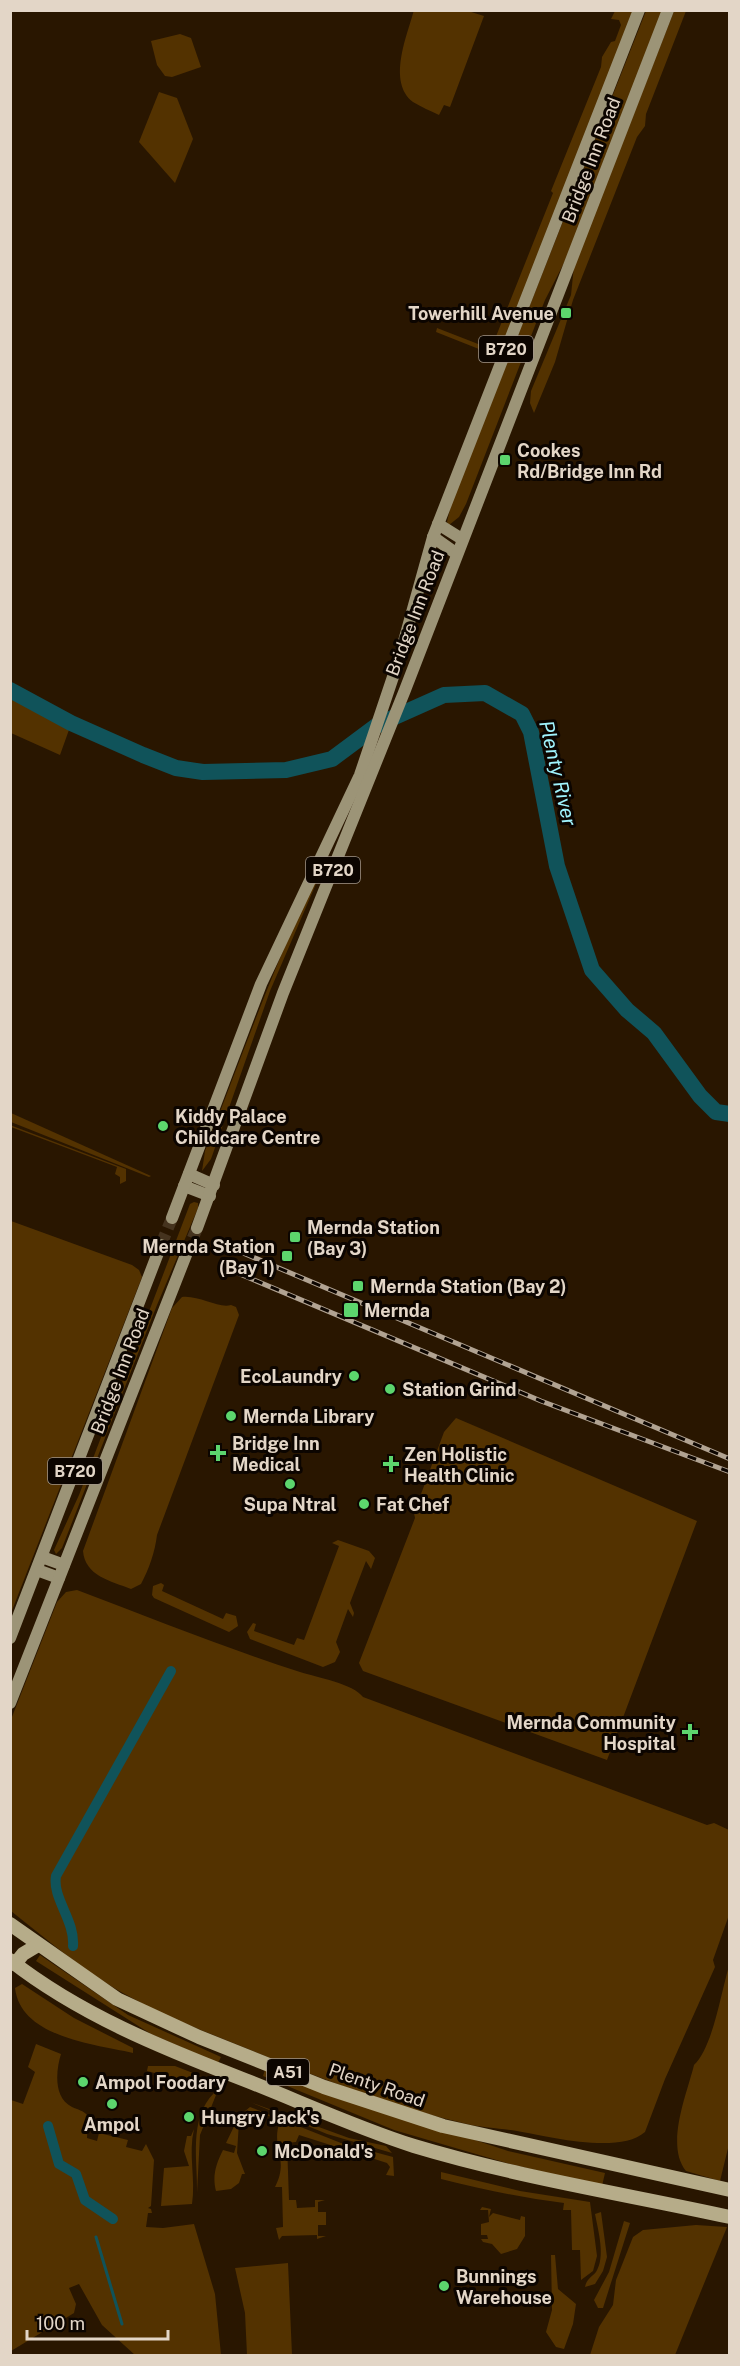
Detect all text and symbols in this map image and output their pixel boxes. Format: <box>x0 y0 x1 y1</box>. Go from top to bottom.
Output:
street label: Bridge Inn Road <box>557 94 625 226</box>
place label: Towerhill Avenue <box>408 303 554 324</box>
marker: Towerhill Avenue <box>559 306 573 320</box>
road number: B720 <box>479 336 533 362</box>
place label: Cookes Rd/Bridge Inn Rd <box>517 440 662 482</box>
marker: Cookes Rd/Bridge Inn Rd <box>498 453 512 467</box>
street label: Bridge Inn Road <box>381 547 449 679</box>
water label: Plenty River <box>534 718 582 829</box>
road number: B720 <box>306 857 360 883</box>
place label: Kiddy Palace Childcare Centre <box>175 1106 321 1148</box>
marker: Kiddy Palace Childcare Centre <box>156 1119 170 1133</box>
place label: Mernda Station (Bay 3) <box>307 1217 440 1259</box>
marker: Mernda Station (Bay 3) <box>288 1230 302 1244</box>
place label: Mernda Station (Bay 1) <box>142 1236 275 1278</box>
marker: Mernda Station (Bay 1) <box>280 1249 294 1263</box>
place label: Mernda Station (Bay 2) <box>370 1276 567 1297</box>
marker: Mernda Station (Bay 2) <box>351 1279 365 1293</box>
place label: Mernda <box>364 1300 430 1321</box>
marker: Mernda <box>342 1301 360 1319</box>
street label: Bridge Inn Road <box>86 1305 154 1437</box>
place label: EcoLaundry <box>240 1366 342 1387</box>
marker: EcoLaundry <box>347 1369 361 1383</box>
place label: Station Grind <box>402 1379 517 1400</box>
marker: Station Grind <box>383 1382 397 1396</box>
place label: Mernda Library <box>243 1406 374 1427</box>
marker: Mernda Library <box>224 1409 238 1423</box>
place label: Bridge Inn Medical <box>232 1433 320 1475</box>
marker: Bridge Inn Medical <box>209 1444 227 1462</box>
place label: Zen Holistic Health Clinic <box>404 1444 515 1486</box>
marker: Zen Holistic Health Clinic <box>382 1455 400 1473</box>
road number: B720 <box>48 1458 102 1484</box>
marker: Supa Ntral <box>283 1477 297 1491</box>
place label: Supa Ntral <box>243 1494 337 1515</box>
place label: Fat Chef <box>376 1494 449 1515</box>
marker: Fat Chef <box>357 1497 371 1511</box>
place label: Mernda Community Hospital <box>507 1712 676 1754</box>
marker: Mernda Community Hospital <box>681 1723 699 1741</box>
road number: A51 <box>267 2059 309 2085</box>
street label: Plenty Road <box>326 2059 428 2111</box>
place label: Ampol Foodary <box>95 2072 226 2093</box>
marker: Ampol Foodary <box>76 2075 90 2089</box>
marker: Ampol <box>105 2097 119 2111</box>
place label: Hungry Jack's <box>201 2107 319 2128</box>
marker: Hungry Jack's <box>182 2110 196 2124</box>
place label: Ampol <box>84 2114 140 2135</box>
place label: McDonald's <box>274 2141 373 2162</box>
marker: McDonald's <box>255 2144 269 2158</box>
place label: Bunnings Warehouse <box>456 2266 552 2308</box>
marker: Bunnings Warehouse <box>437 2279 451 2293</box>
scale bar <box>27 2303 168 2341</box>
text: 100 m <box>36 2313 85 2334</box>

